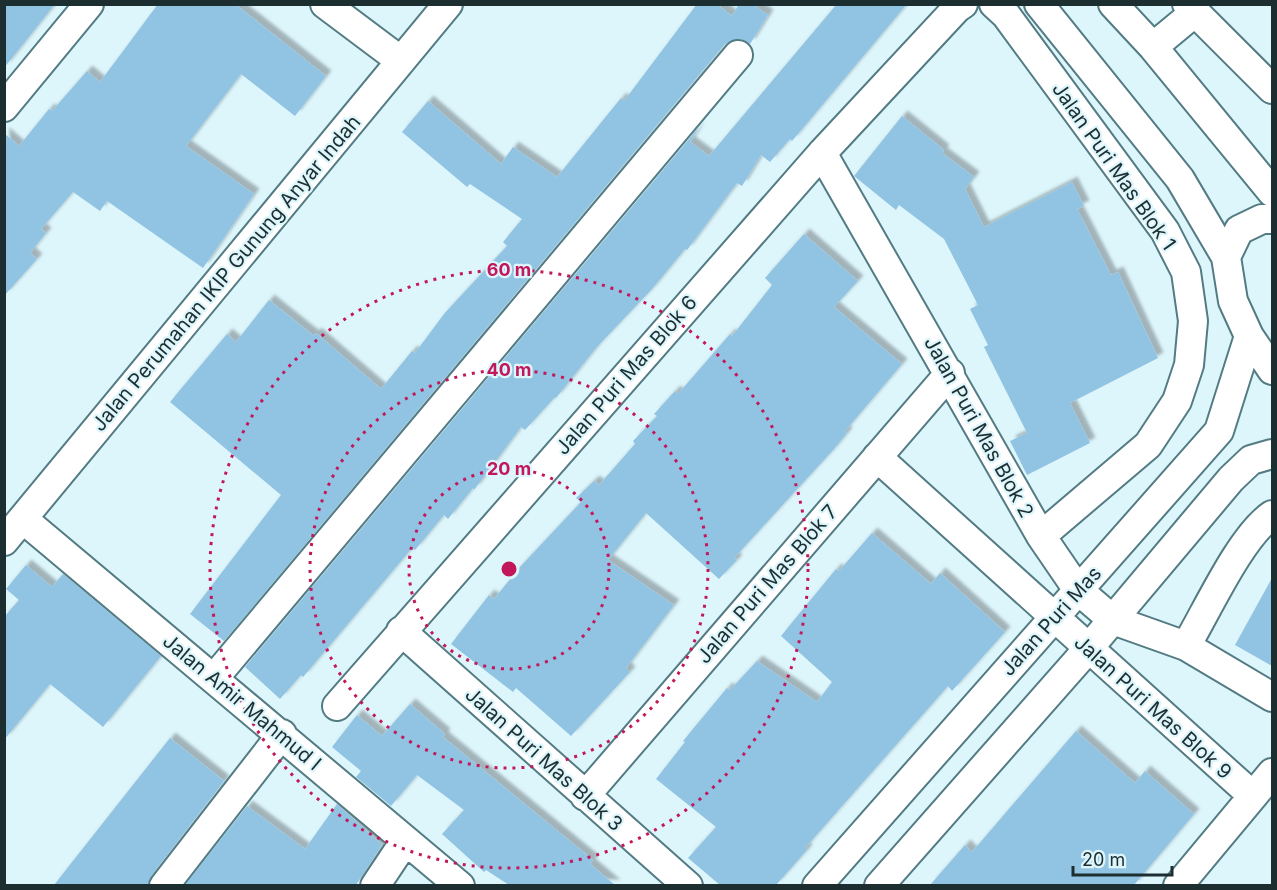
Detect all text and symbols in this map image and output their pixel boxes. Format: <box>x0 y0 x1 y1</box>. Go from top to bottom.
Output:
street label: Jalan Puri Mas Blok 1 <box>1047 78 1181 254</box>
street label: Jalan Perumahan IKIP Gunung Anyar Indah <box>87 110 365 436</box>
text: 60 m <box>487 259 531 280</box>
street label: Jalan Puri Mas Blok 6 <box>550 290 702 460</box>
street label: Jalan Puri Mas Blok 2 <box>919 332 1039 522</box>
text: 40 m <box>487 359 532 380</box>
text: 20 m <box>487 458 531 479</box>
street label: Jalan Puri Mas Blok 7 <box>692 500 842 668</box>
centre of rings <box>499 559 519 579</box>
street label: Jalan Puri Mas <box>996 561 1106 681</box>
street label: Jalan Amir Mahmud I <box>158 629 326 775</box>
street label: Jalan Puri Mas Blok 9 <box>1069 630 1237 784</box>
street label: Jalan Puri Mas Blok 3 <box>460 682 628 836</box>
scale bar <box>1073 839 1172 877</box>
text: 20 m <box>1082 849 1125 870</box>

